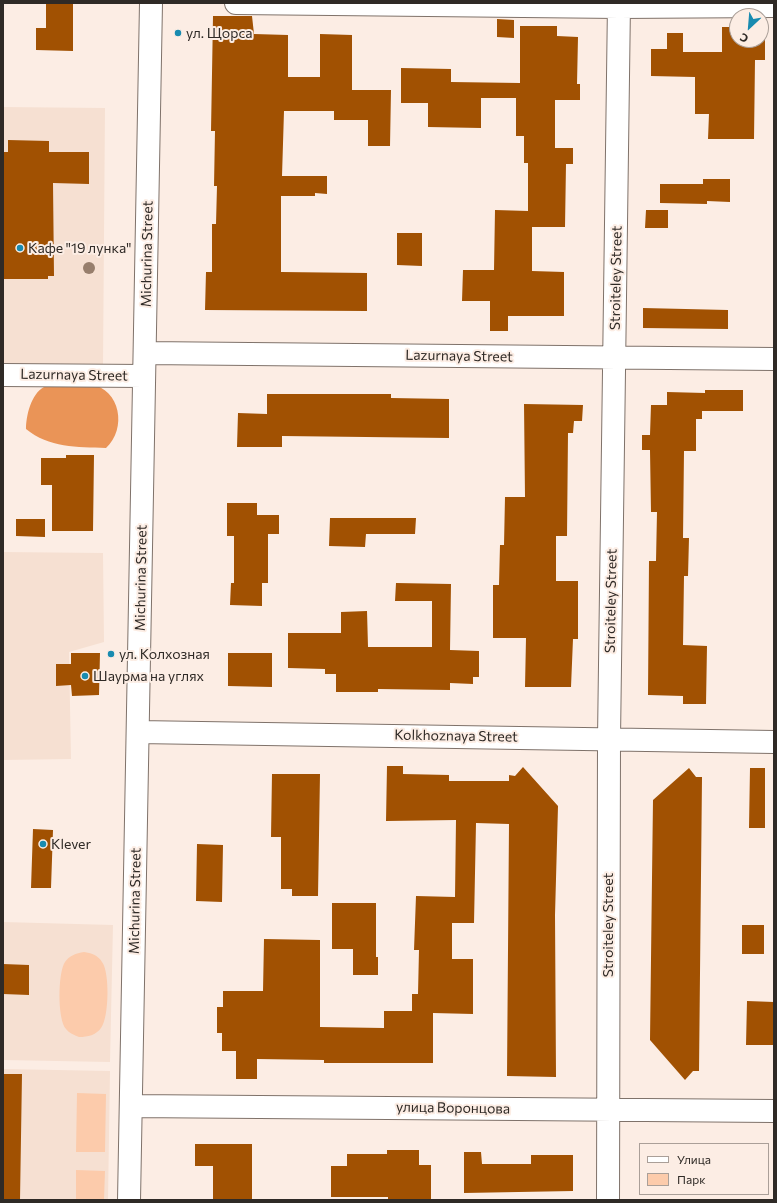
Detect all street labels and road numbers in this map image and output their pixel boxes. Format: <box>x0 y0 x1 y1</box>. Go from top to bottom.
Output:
street label: Michurina Street <box>138 201 156 307</box>
street label: Stroiteley Street <box>607 226 625 330</box>
street label: Lazurnaya Street <box>405 347 513 365</box>
street label: Lazurnaya Street <box>20 366 128 384</box>
street label: Michurina Street <box>132 525 150 631</box>
street label: Stroiteley Street <box>602 549 620 653</box>
street label: Kolkhoznaya Street <box>394 727 518 745</box>
street label: Michurina Street <box>126 848 144 954</box>
street label: Stroiteley Street <box>600 873 616 977</box>
street label: улица Воронцова <box>396 1099 510 1117</box>

